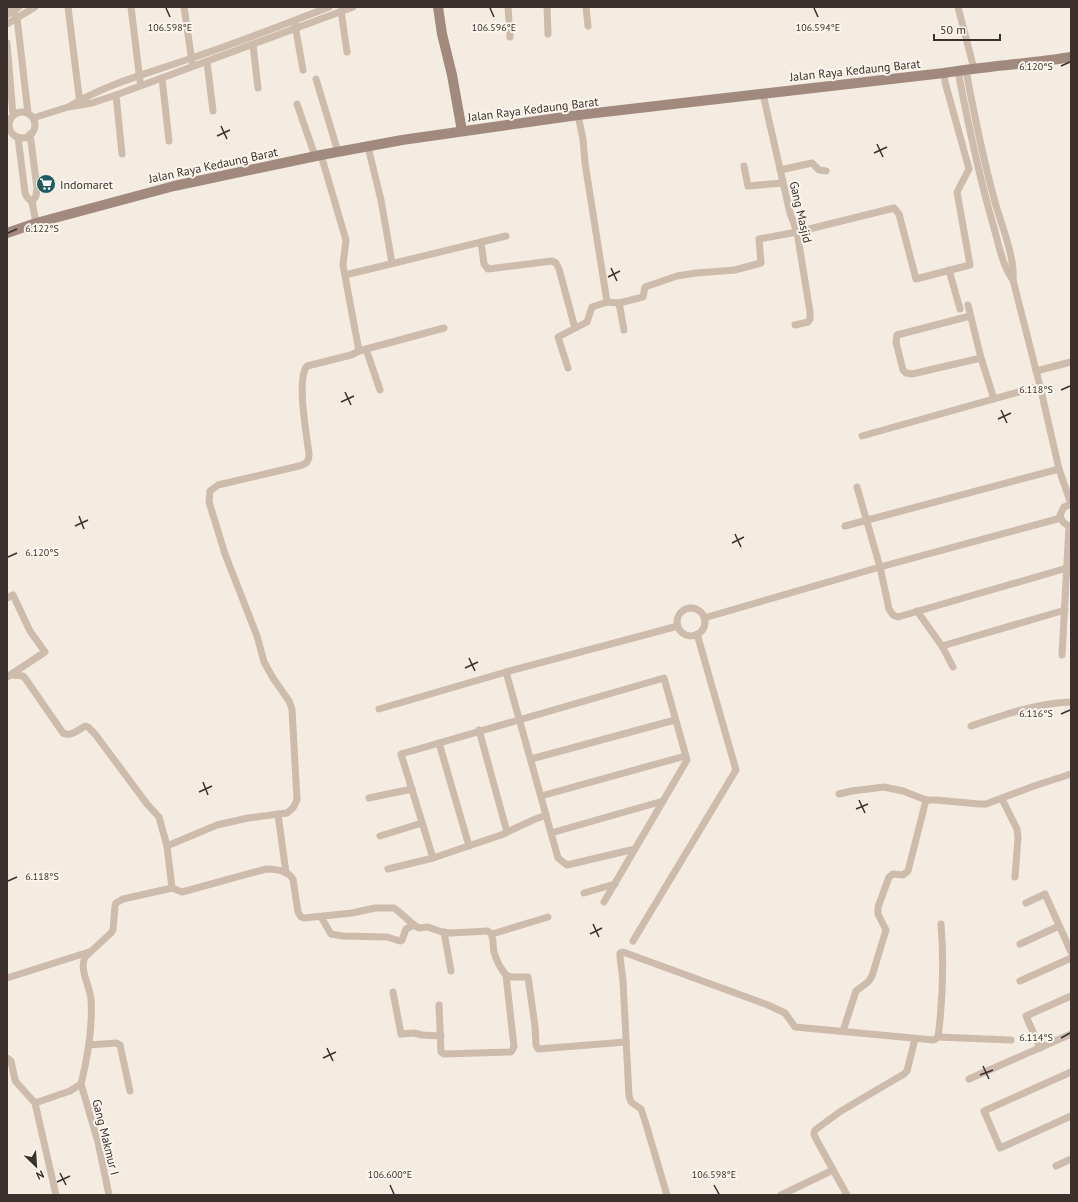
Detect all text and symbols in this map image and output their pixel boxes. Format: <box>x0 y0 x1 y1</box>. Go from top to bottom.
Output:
scale bar <box>934 16 1000 42</box>
text: 106.598°E <box>148 21 192 34</box>
text: 106.596°E <box>472 21 516 34</box>
text: 106.594°E <box>796 21 840 34</box>
text: 50 m <box>940 22 966 37</box>
street label: Jalan Raya Kedaung Barat <box>788 56 921 84</box>
text: 6.120°S <box>1019 60 1053 73</box>
street label: Jalan Raya Kedaung Barat <box>466 94 599 125</box>
street label: Jalan Raya Kedaung Barat <box>146 144 279 186</box>
supermarket icon: Indomaret <box>35 173 57 195</box>
place label: Indomaret <box>60 177 113 192</box>
street label: Gang Masjid <box>787 180 815 244</box>
text: 6.122°S <box>25 222 59 235</box>
text: 6.118°S <box>1019 383 1053 396</box>
text: 6.120°S <box>25 546 59 559</box>
text: 6.116°S <box>1019 707 1053 720</box>
text: 6.118°S <box>25 870 59 883</box>
text: 6.114°S <box>1019 1031 1053 1044</box>
street label: Gang Makmur I <box>89 1097 123 1177</box>
north arrow <box>16 1146 56 1186</box>
text: N <box>34 1167 46 1183</box>
text: 106.600°E <box>368 1168 412 1181</box>
text: 106.598°E <box>692 1168 736 1181</box>

